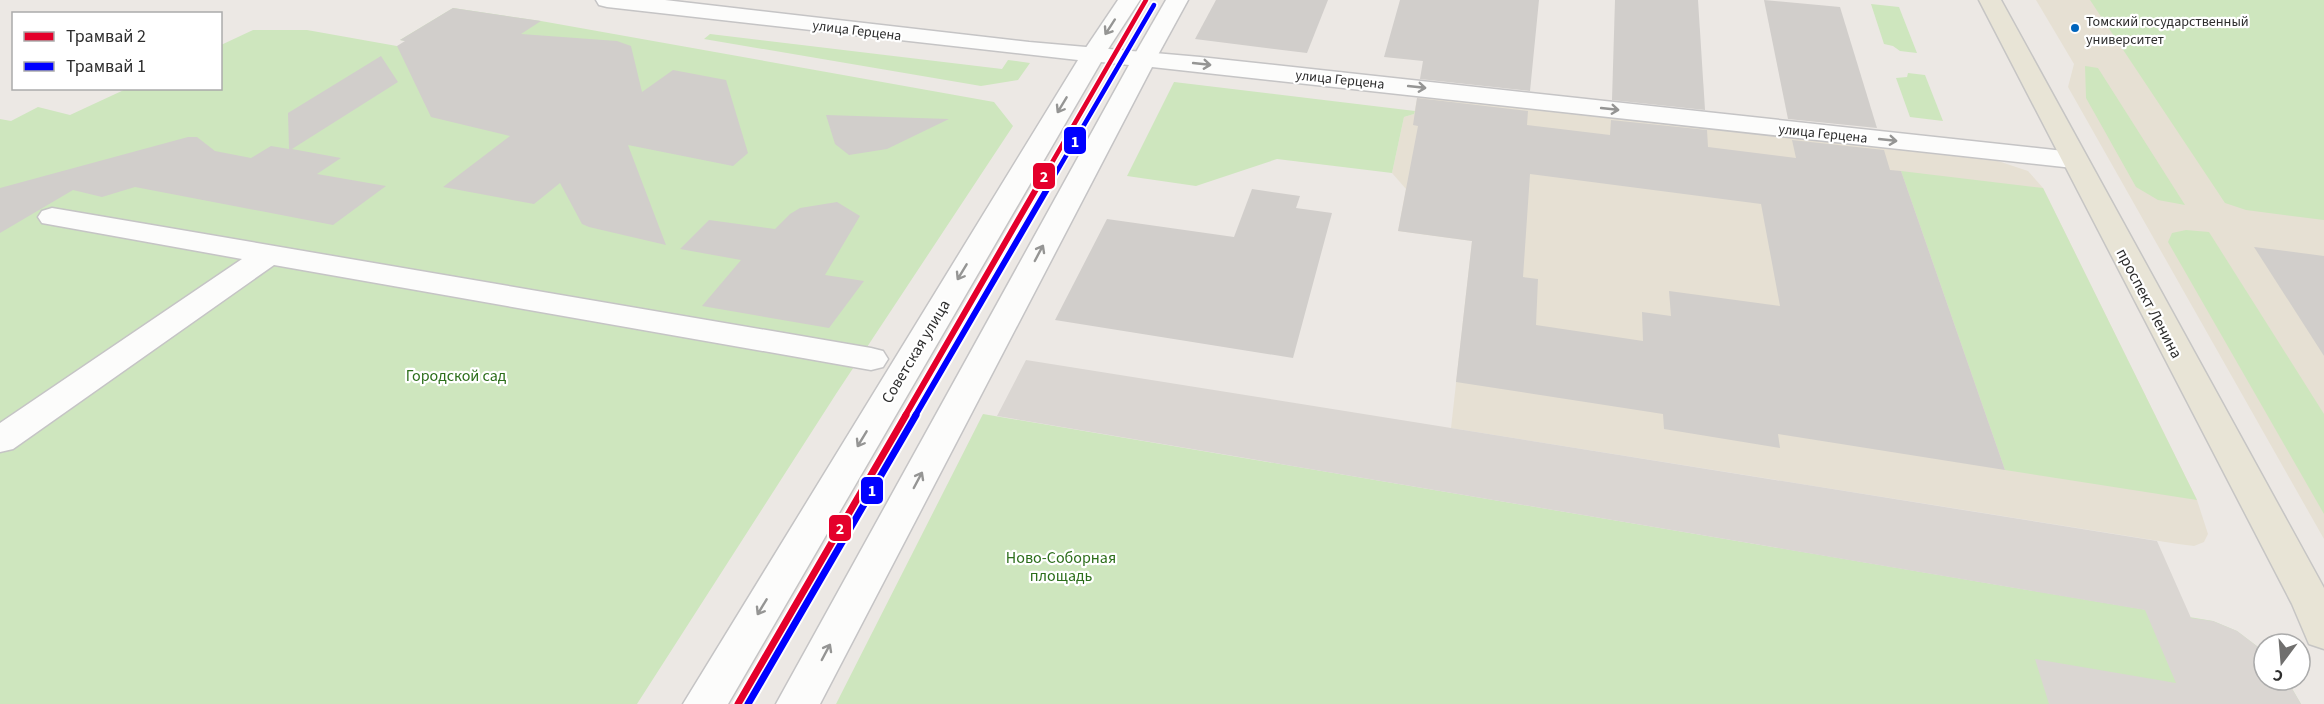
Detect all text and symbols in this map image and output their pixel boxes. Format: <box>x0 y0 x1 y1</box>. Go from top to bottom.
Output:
legend <box>12 12 222 90</box>
place label: Томский государственный университет <box>2086 12 2249 50</box>
street label: улица Герцена <box>811 16 902 46</box>
one-way arrow <box>1104 19 1117 36</box>
marker: Томский государственный университет <box>2069 22 2081 34</box>
text: Трамвай 2 <box>66 24 146 49</box>
text: Трамвай 1 <box>66 54 146 79</box>
one-way arrow <box>1191 59 1211 70</box>
street label: улица Герцена <box>1294 65 1385 95</box>
one-way arrow <box>1406 82 1426 93</box>
one-way arrow <box>1056 96 1068 113</box>
one-way arrow <box>1600 104 1620 115</box>
street label: улица Герцена <box>1777 119 1868 149</box>
line badge: 1 <box>1063 126 1087 155</box>
text: 1 <box>1071 131 1079 153</box>
one-way arrow <box>1877 135 1897 146</box>
line badge: 2 <box>1032 162 1056 190</box>
text: 2 <box>1040 166 1048 188</box>
one-way arrow <box>1034 244 1045 262</box>
street label: проспект Ленина <box>2111 245 2187 362</box>
one-way arrow <box>956 263 968 280</box>
street label: Советская улица <box>876 296 956 407</box>
park label: Городской сад <box>406 365 507 387</box>
one-way arrow <box>855 430 867 447</box>
one-way arrow <box>912 472 924 490</box>
line badge: 1 <box>860 476 884 505</box>
text: 1 <box>868 480 876 502</box>
line badge: 2 <box>828 514 852 542</box>
text: 2 <box>836 518 844 540</box>
park label: Ново-Соборная площадь <box>1006 547 1116 587</box>
one-way arrow <box>756 598 768 615</box>
north arrow <box>2252 632 2312 692</box>
one-way arrow <box>821 644 832 662</box>
text: С <box>2271 664 2286 687</box>

